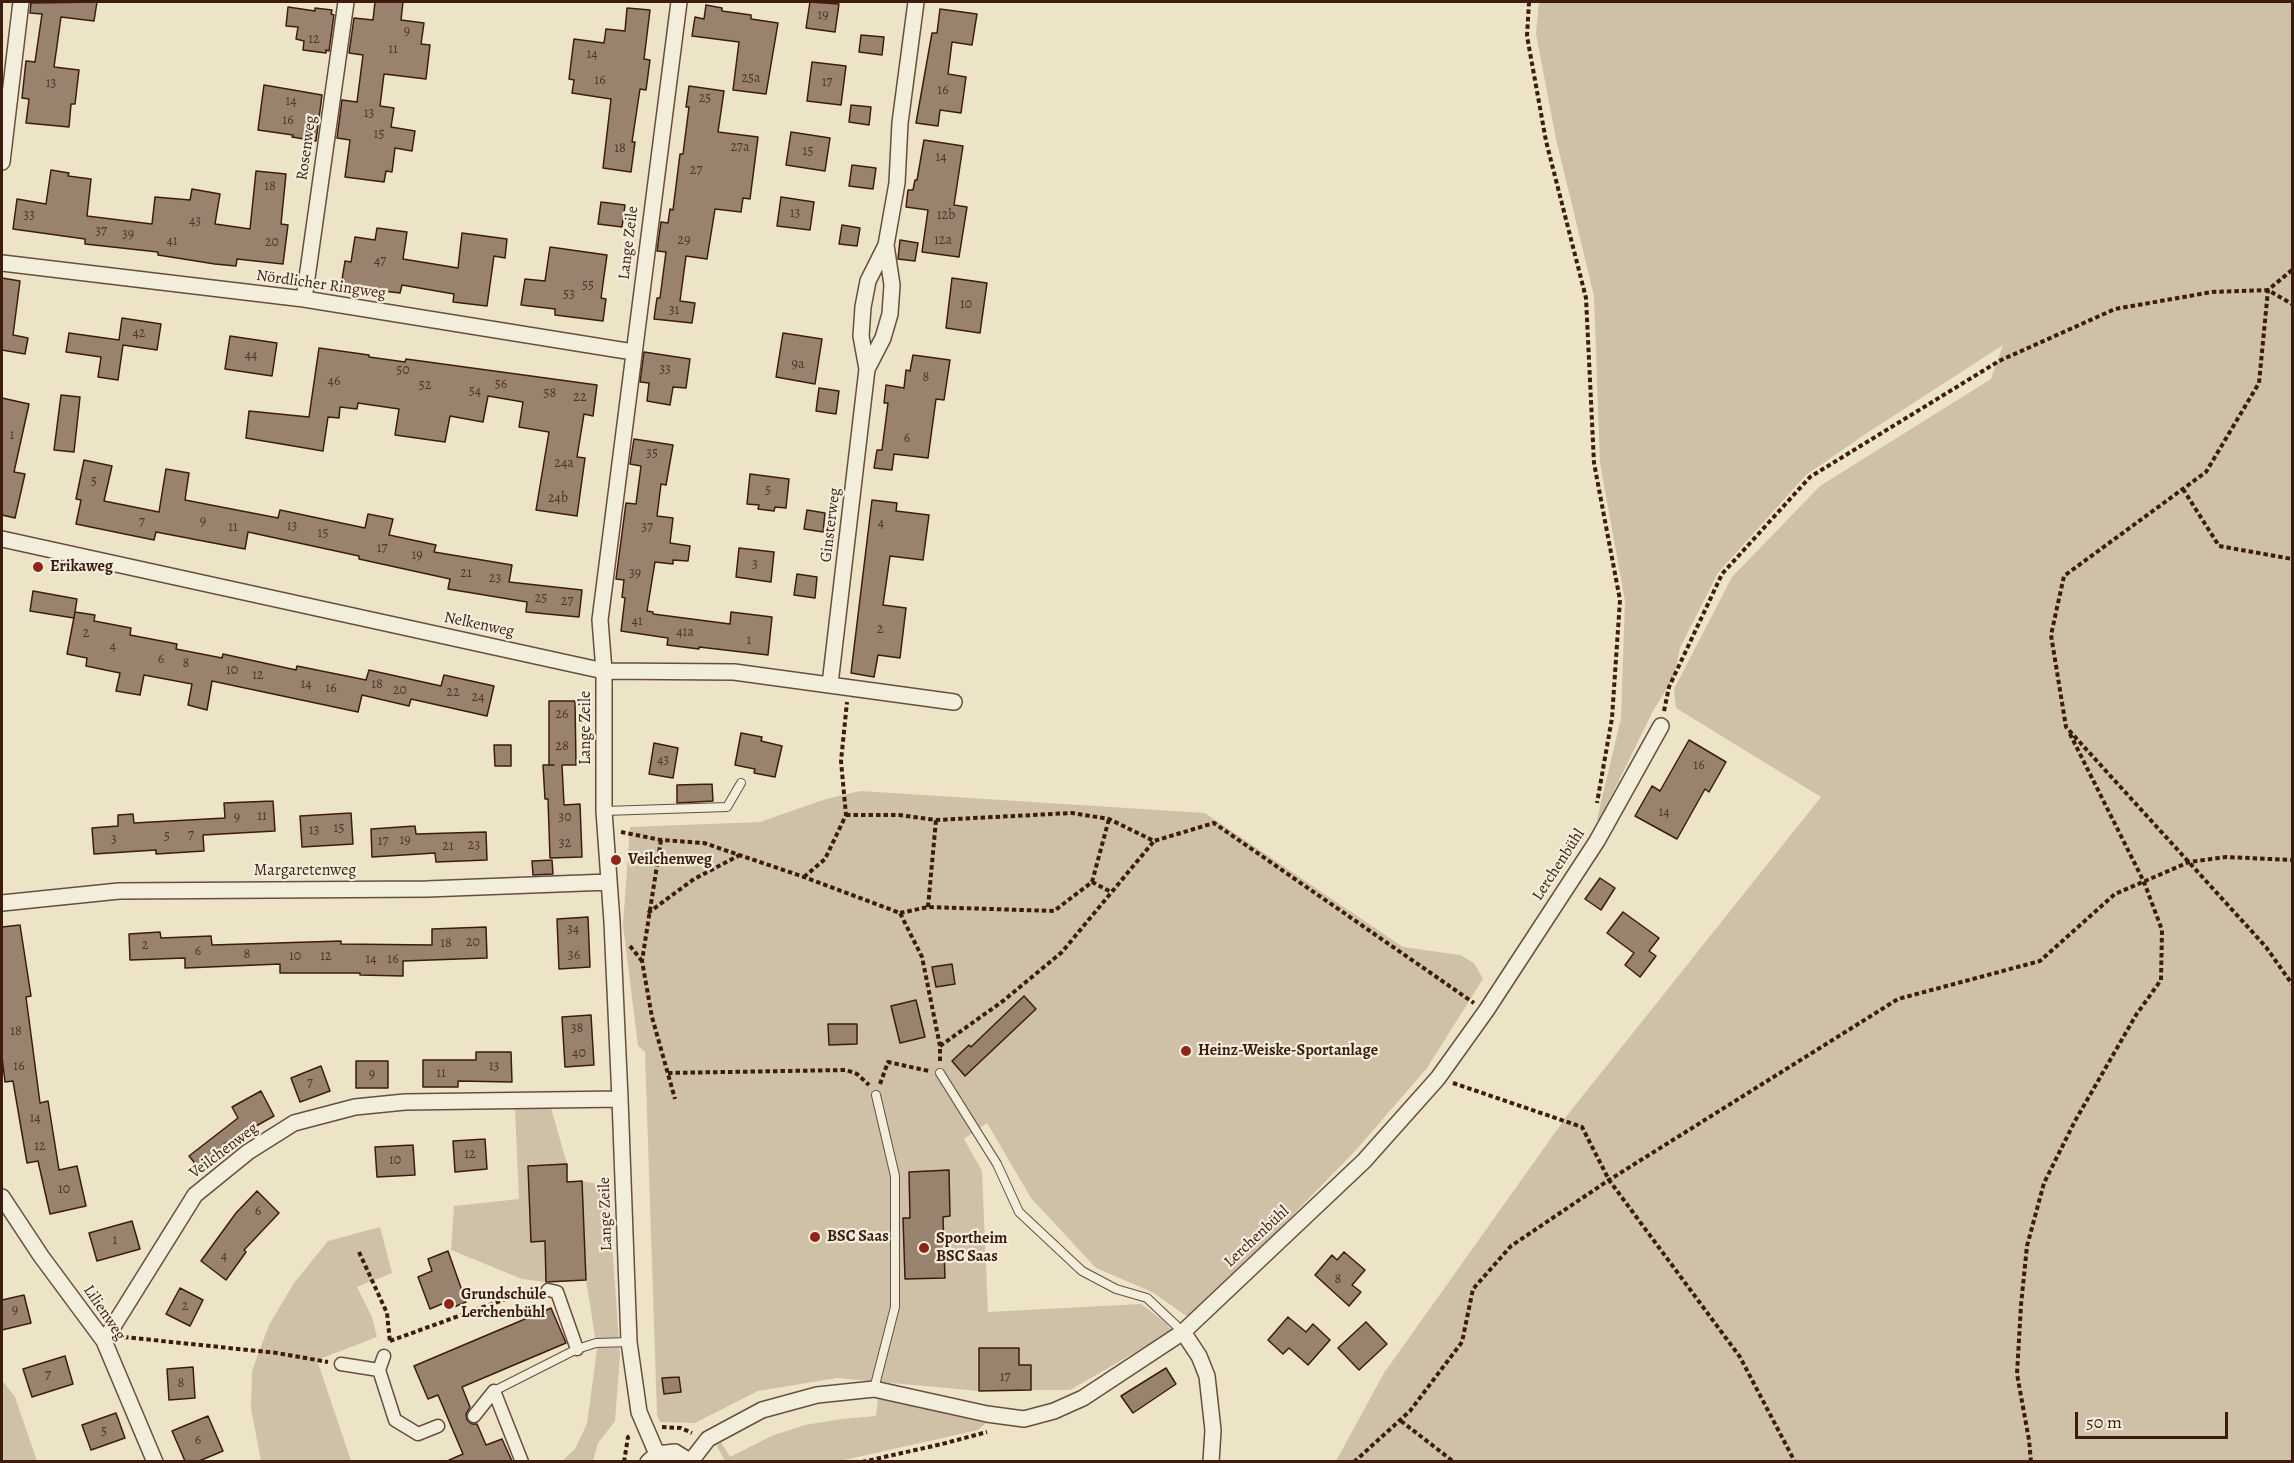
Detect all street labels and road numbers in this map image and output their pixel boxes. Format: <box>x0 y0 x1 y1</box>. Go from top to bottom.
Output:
street label: Rosenweg <box>293 114 321 182</box>
street label: Lange Zeile <box>615 205 643 281</box>
street label: Nördlicher Ringweg <box>255 266 387 304</box>
street label: Ginsterweg <box>817 487 845 563</box>
street label: Nelkenweg <box>442 608 516 642</box>
street label: Lange Zeile <box>576 691 596 765</box>
street label: Lerchenbühl <box>1529 825 1589 905</box>
street label: Margaretenweg <box>254 861 356 881</box>
street label: Veilchenweg <box>186 1119 262 1183</box>
street label: Lange Zeile <box>595 1177 617 1251</box>
street label: Lerchenbühl <box>1221 1202 1293 1272</box>
street label: Lilienweg <box>79 1282 129 1344</box>

